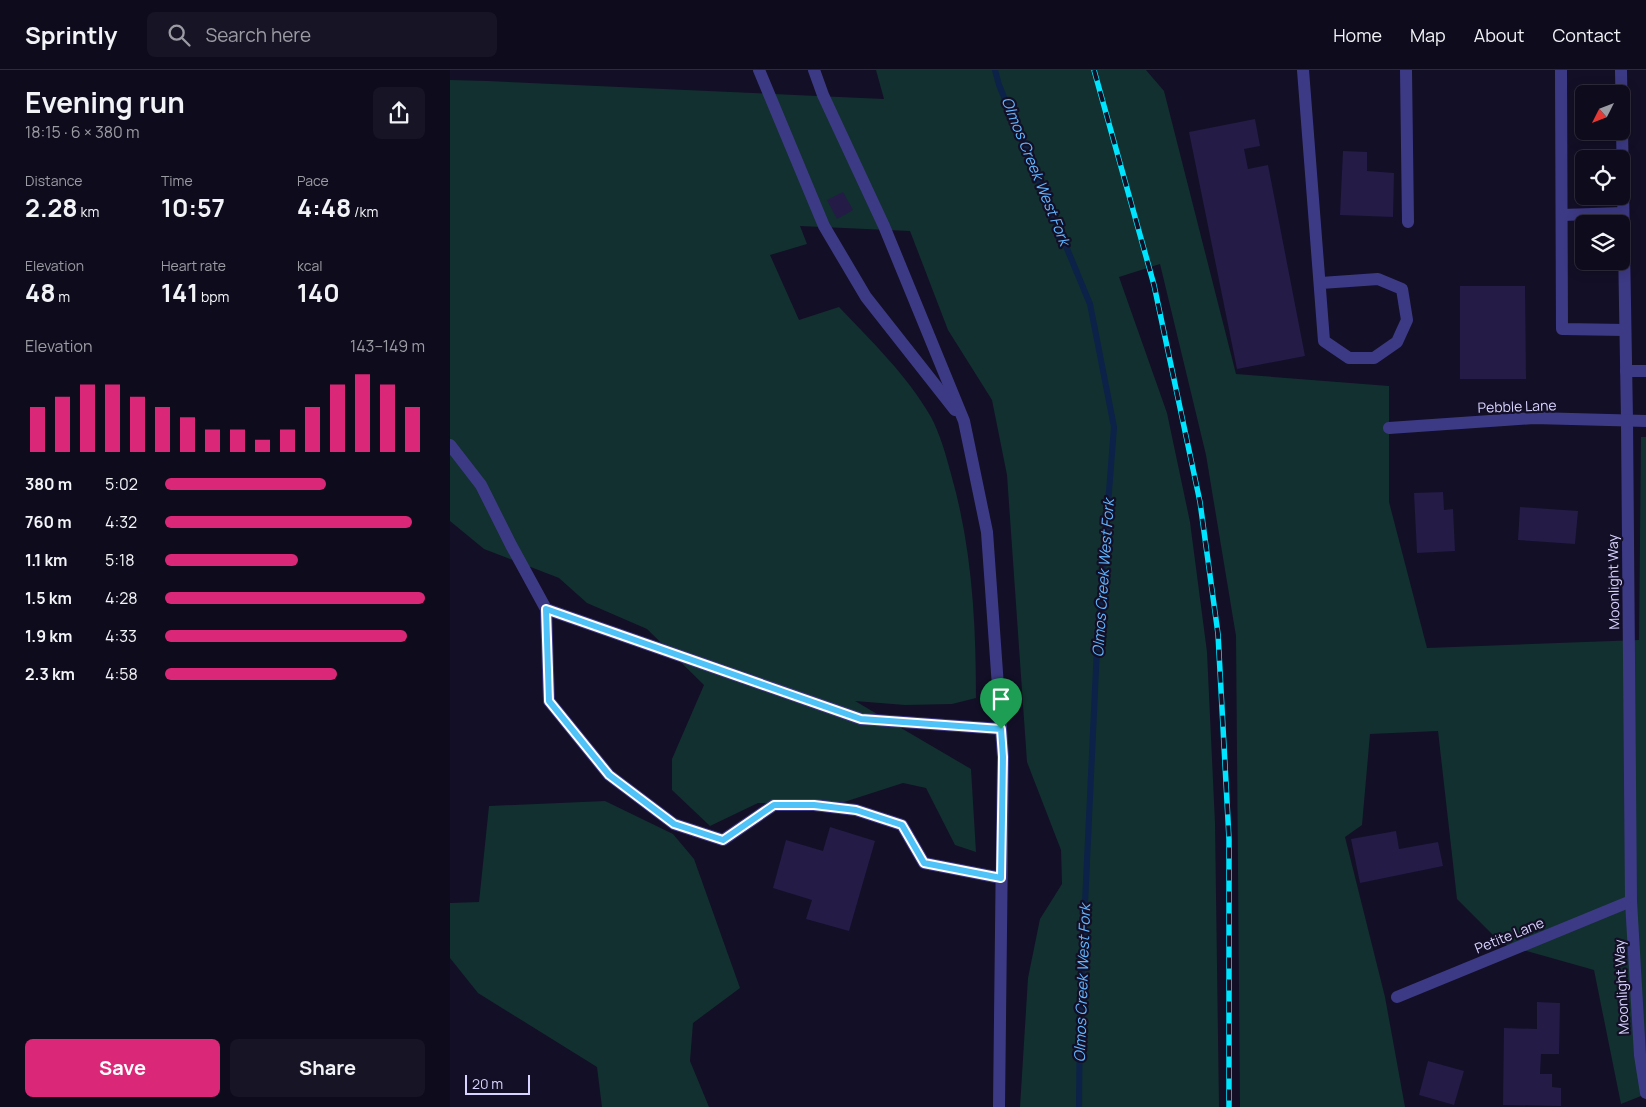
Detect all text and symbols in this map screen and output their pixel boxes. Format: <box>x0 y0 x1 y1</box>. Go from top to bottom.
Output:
search box <box>147 12 497 57</box>
text: Sprintly <box>25 18 117 51</box>
icon: search <box>165 21 193 49</box>
text: Search here <box>205 22 311 48</box>
text: Home <box>1333 23 1382 47</box>
text: Map <box>1410 23 1446 47</box>
text: About <box>1474 23 1524 47</box>
text: Contact <box>1552 23 1621 47</box>
text: Evening run <box>25 83 185 121</box>
north arrow <box>1575 85 1630 140</box>
map controls <box>1575 85 1630 270</box>
button: share <box>373 87 425 139</box>
water label: Olmos Creek West Fork <box>997 94 1076 251</box>
text: 18:15 · 6 × 380 m <box>25 121 140 143</box>
button: locate <box>1575 150 1630 205</box>
text: Distance <box>25 171 82 190</box>
text: Time <box>161 171 193 190</box>
text: Pace <box>297 171 329 190</box>
text: 2.28 <box>25 190 78 225</box>
text: 10:57 <box>161 190 225 225</box>
text: 4:48 <box>297 190 351 225</box>
text: km <box>78 202 99 221</box>
text: /km <box>351 202 378 221</box>
button: layers <box>1575 215 1630 270</box>
text: Elevation <box>25 256 84 275</box>
text: Heart rate <box>161 256 226 275</box>
text: kcal <box>297 256 323 275</box>
text: 48 <box>25 275 56 310</box>
text: 141 <box>161 275 198 310</box>
text: 140 <box>297 275 340 310</box>
text: m <box>56 287 70 306</box>
text: bpm <box>198 287 229 306</box>
text: Elevation <box>25 335 93 357</box>
text: 143–149 m <box>350 335 425 357</box>
street label: Pebble Lane <box>1477 395 1557 417</box>
text: 380 m <box>25 473 72 495</box>
text: 5:02 <box>105 473 138 495</box>
water label: Olmos Creek West Fork <box>1087 496 1119 658</box>
text: 760 m <box>25 511 72 533</box>
text: 4:32 <box>105 511 137 533</box>
street label: Moonlight Way <box>1603 534 1623 630</box>
text: 1.1 km <box>25 549 68 571</box>
text: 5:18 <box>105 549 135 571</box>
text: 1.5 km <box>25 587 72 609</box>
text: 4:28 <box>105 587 138 609</box>
text: 1.9 km <box>25 625 72 647</box>
text: 4:33 <box>105 625 137 647</box>
text: 2.3 km <box>25 663 75 685</box>
text: 4:58 <box>105 663 138 685</box>
pin <box>980 678 1022 729</box>
icon: arrive <box>987 685 1015 713</box>
water label: Olmos Creek West Fork <box>1069 901 1095 1063</box>
street label: Petite Lane <box>1472 912 1546 958</box>
street label: Moonlight Way <box>1609 938 1633 1035</box>
button: Save <box>25 1039 220 1097</box>
button: Share <box>230 1039 425 1097</box>
scale bar <box>465 1072 530 1095</box>
text: 20 m <box>472 1074 503 1093</box>

